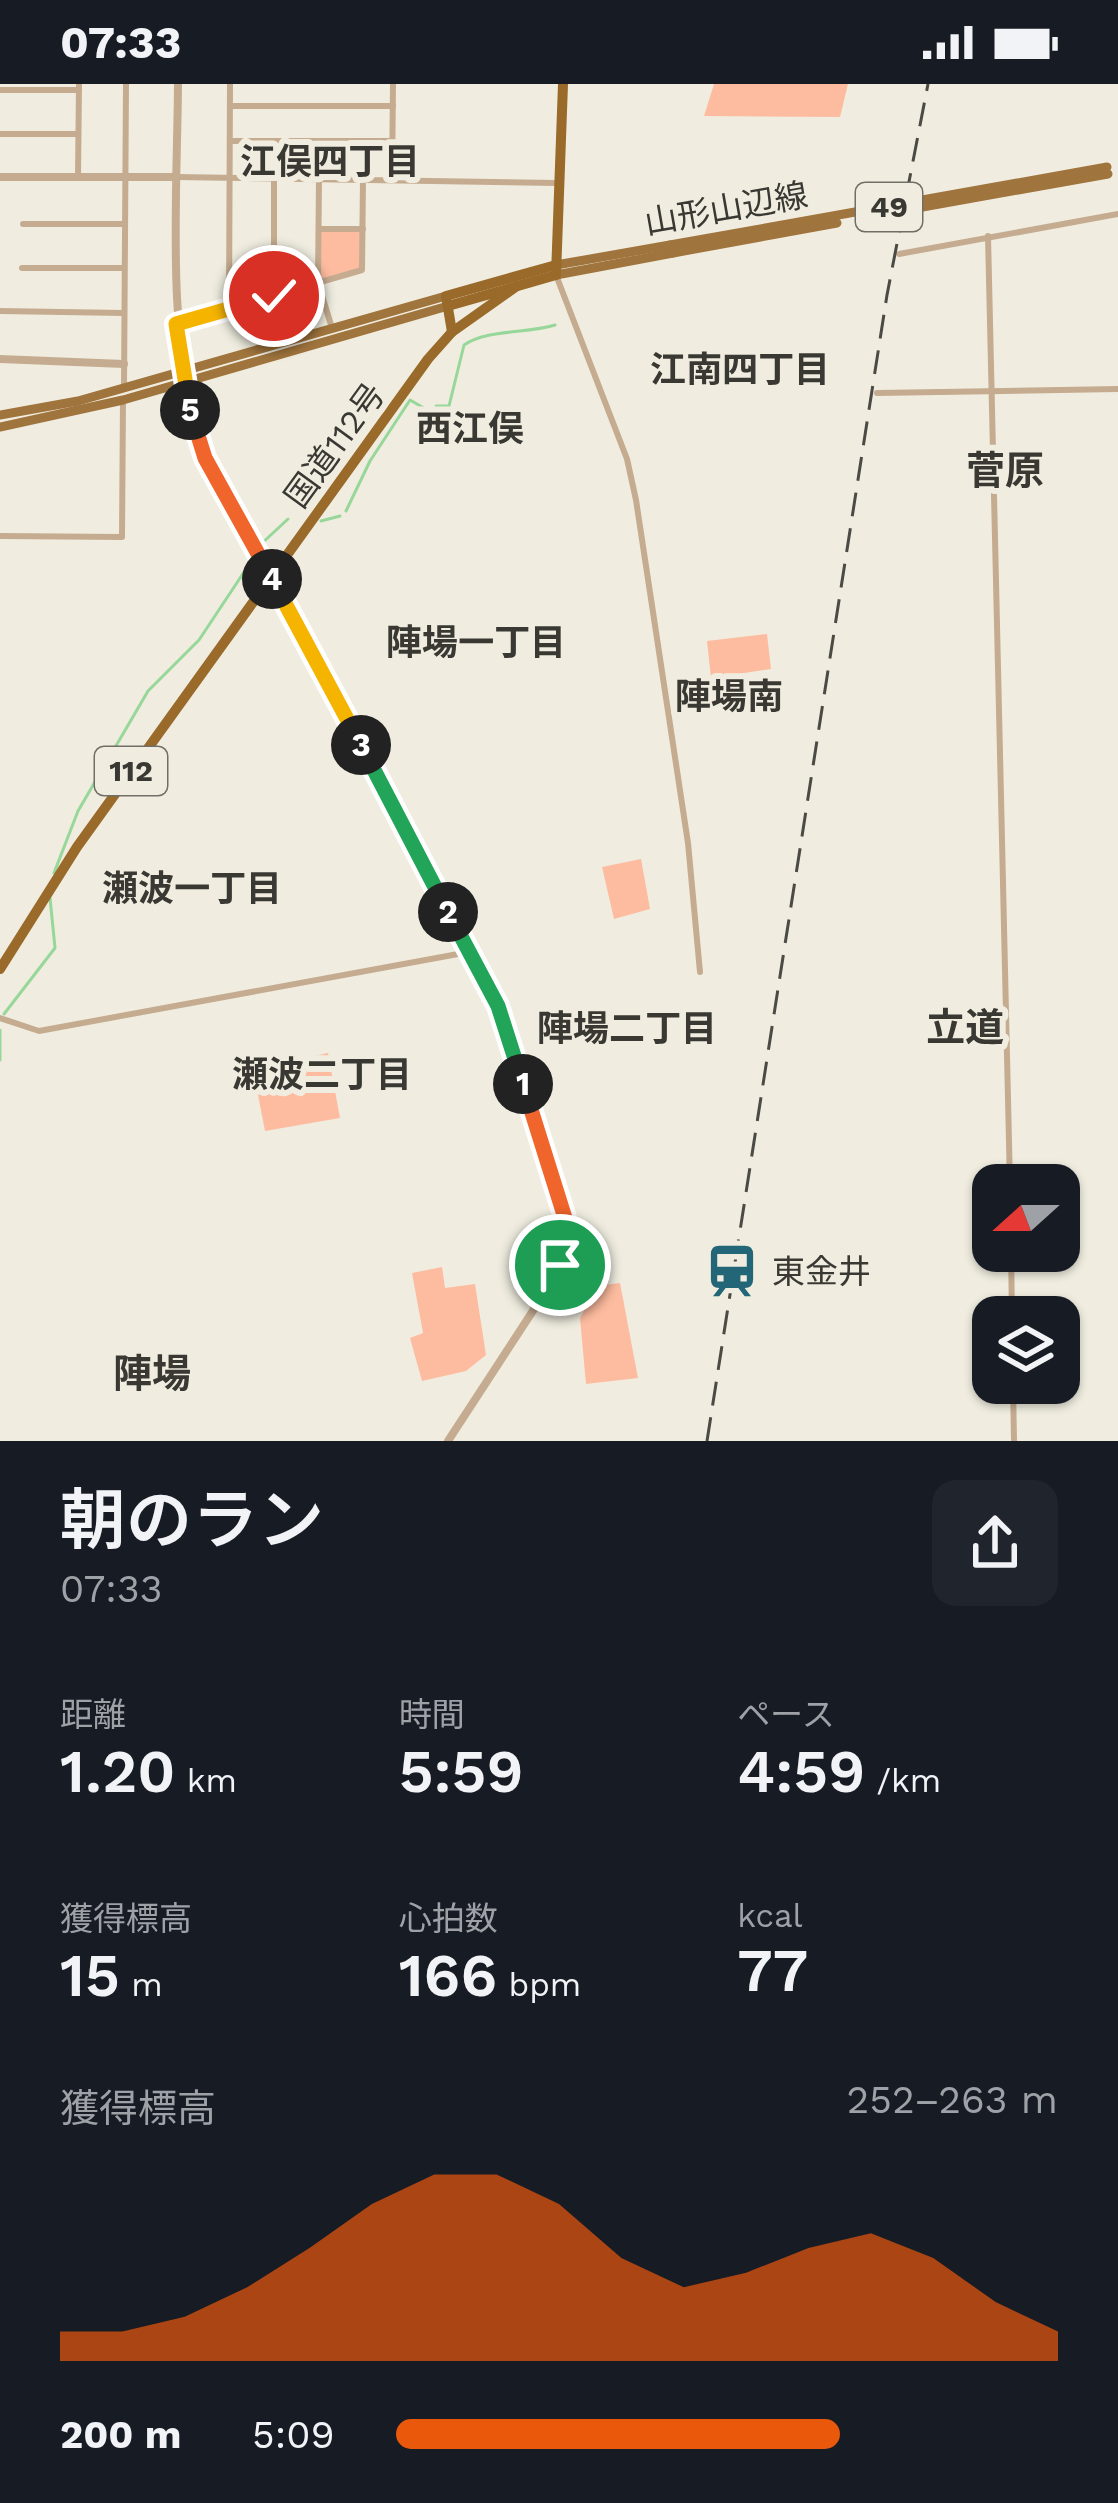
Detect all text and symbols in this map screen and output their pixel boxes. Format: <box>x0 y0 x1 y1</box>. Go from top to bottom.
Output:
text: 07:33 <box>60 16 181 69</box>
district label: 江俣四丁目 <box>240 141 420 183</box>
street label: 山形山辺線 <box>641 175 811 242</box>
road number: 49 <box>856 183 922 231</box>
pin <box>223 245 325 347</box>
icon: check <box>241 263 307 329</box>
district label: 江南四丁目 <box>650 349 830 391</box>
street label: 国道112号 <box>276 376 392 515</box>
pin: 5 <box>160 380 220 440</box>
text: 5 <box>180 390 200 429</box>
district label: 西江俣 <box>416 408 524 450</box>
district label: 菅原 <box>966 448 1044 493</box>
pin: 4 <box>242 549 302 609</box>
text: 4 <box>261 559 283 598</box>
district label: 陣場一丁目 <box>386 622 566 664</box>
district label: 陣場南 <box>675 676 783 718</box>
pin: 3 <box>331 715 391 775</box>
text: 3 <box>351 725 371 764</box>
road number: 112 <box>95 747 167 795</box>
district label: 瀬波一丁目 <box>102 868 282 910</box>
pin: 2 <box>418 882 478 942</box>
text: 2 <box>438 892 458 931</box>
district label: 立道 <box>926 1005 1004 1050</box>
district label: 陣場二丁目 <box>537 1008 717 1050</box>
district label: 瀬波二丁目 <box>232 1054 412 1096</box>
pin: 1 <box>493 1054 553 1114</box>
text: 1 <box>516 1064 530 1103</box>
north arrow <box>972 1164 1080 1272</box>
map controls <box>972 1164 1080 1404</box>
pin <box>509 1214 611 1316</box>
icon: arrive <box>527 1232 593 1298</box>
station icon: 東金井 <box>703 1242 761 1300</box>
place label: 東金井 <box>772 1252 871 1291</box>
button: layers <box>972 1296 1080 1404</box>
district label: 陣場 <box>113 1351 191 1396</box>
button: share <box>932 1480 1058 1606</box>
text: 朝のラン <box>60 1482 324 1559</box>
text: 07:33 <box>60 1566 162 1611</box>
text: 距離 <box>60 1695 126 1734</box>
text: 時間 <box>399 1695 465 1734</box>
text: ペース <box>737 1695 835 1734</box>
text: 1.20 <box>60 1736 175 1807</box>
text: 5:59 <box>399 1736 524 1807</box>
text: 4:59 <box>737 1736 865 1807</box>
text: km <box>175 1761 237 1800</box>
text: /km <box>865 1761 941 1800</box>
text: kcal <box>737 1896 803 1935</box>
text: 獲得標高 <box>60 1899 192 1938</box>
text: 心拍数 <box>399 1899 498 1938</box>
text: 77 <box>737 1935 808 2006</box>
text: 15 <box>60 1940 120 2011</box>
text: 166 <box>399 1940 497 2011</box>
text: m <box>120 1965 163 2004</box>
text: bpm <box>497 1965 581 2004</box>
text: 252–263 m <box>847 2077 1058 2122</box>
text: 獲得標高 <box>60 2086 216 2131</box>
text: 200 m <box>60 2412 181 2457</box>
text: 5:09 <box>252 2412 335 2457</box>

